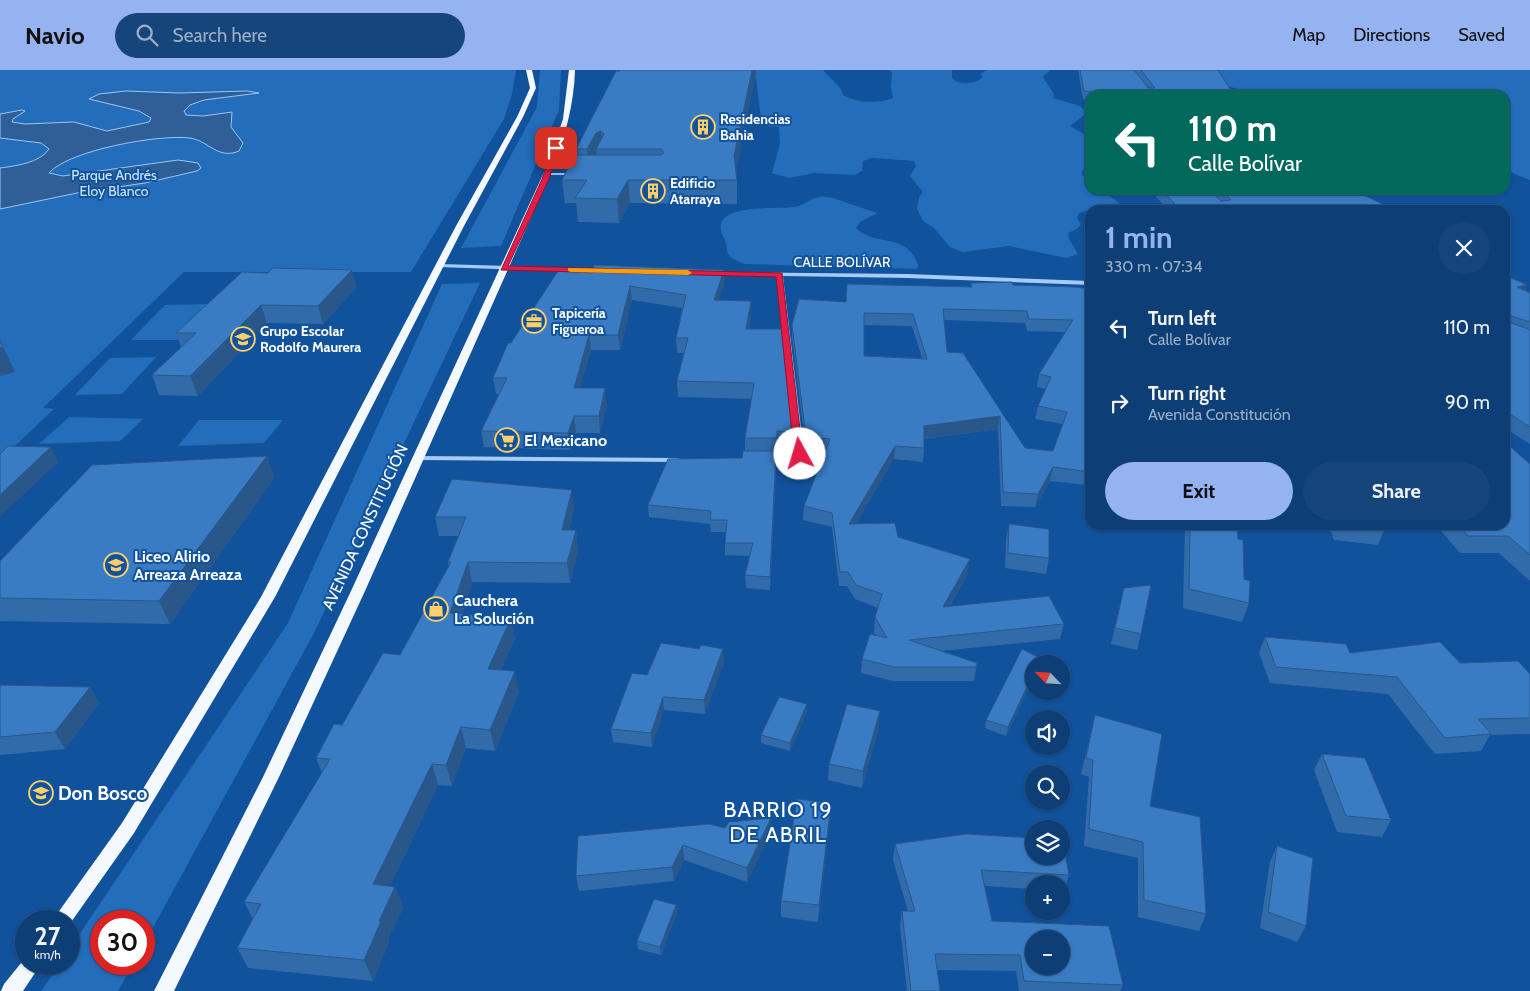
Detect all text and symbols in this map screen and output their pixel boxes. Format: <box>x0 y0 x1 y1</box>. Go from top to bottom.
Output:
search box <box>115 13 465 58</box>
text: Navio <box>25 21 85 50</box>
icon: search <box>133 21 161 49</box>
text: Search here <box>173 24 267 47</box>
text: Map <box>1292 24 1325 46</box>
text: Directions <box>1353 24 1430 46</box>
text: Saved <box>1458 24 1505 46</box>
text: 110 m <box>1188 107 1277 150</box>
place label: Residencias Bahia <box>720 110 791 144</box>
icon: left <box>1105 110 1170 175</box>
building icon: Residencias Bahia <box>690 114 716 140</box>
pin <box>535 127 577 169</box>
icon: arrive <box>542 134 570 162</box>
text: Calle Bolívar <box>1188 150 1302 177</box>
park label: Parque Andrés Eloy Blanco <box>71 166 157 200</box>
place label: Edificio Atarraya <box>670 174 720 208</box>
building icon: Edificio Atarraya <box>640 178 666 204</box>
text: 1 min <box>1105 219 1173 256</box>
button: close <box>1438 222 1490 274</box>
street label: CALLE BOLÍVAR <box>794 253 891 271</box>
text: 330 m · 07:34 <box>1105 257 1202 276</box>
place label: Tapicería Figueroa <box>552 304 606 338</box>
text: Turn left <box>1148 307 1216 330</box>
office icon: Tapicería Figueroa <box>521 308 547 334</box>
icon: left <box>1105 314 1133 342</box>
text: 110 m <box>1443 316 1490 339</box>
place label: Grupo Escolar Rodolfo Maurera <box>260 322 361 356</box>
school or university icon: Grupo Escolar Rodolfo Maurera <box>230 326 256 352</box>
text: Calle Bolívar <box>1148 330 1231 349</box>
text: Turn right <box>1148 382 1226 405</box>
icon: right <box>1105 389 1133 417</box>
text: 90 m <box>1445 391 1490 414</box>
text: Avenida Constitución <box>1148 405 1291 424</box>
supermarket icon: El Mexicano <box>494 427 520 453</box>
position arrow <box>773 427 825 479</box>
place label: El Mexicano <box>524 431 607 450</box>
street label: AVENIDA CONSTITUCIÓN <box>318 441 412 613</box>
button: Exit <box>1105 462 1293 520</box>
button: Share <box>1303 462 1490 520</box>
place label: Liceo Alirio Arreaza Arreaza <box>134 547 242 584</box>
school or university icon: Liceo Alirio Arreaza Arreaza <box>103 552 129 578</box>
place label: Cauchera La Solución <box>454 591 534 628</box>
shop icon: Cauchera La Solución <box>423 596 449 622</box>
north arrow <box>1025 655 1070 700</box>
map controls <box>1025 655 1070 975</box>
button: sound <box>1025 710 1070 755</box>
button: search <box>1025 765 1070 810</box>
school or university icon: Don Bosco <box>28 780 54 806</box>
place label: Don Bosco <box>58 782 147 805</box>
district label: BARRIO 19 DE ABRIL <box>723 796 833 848</box>
button: layers <box>1025 820 1070 865</box>
button: + <box>1025 875 1070 920</box>
speed limit sign: 30 <box>90 910 155 975</box>
text: 27 <box>35 921 60 951</box>
button: − <box>1025 930 1070 975</box>
text: km/h <box>34 947 61 962</box>

